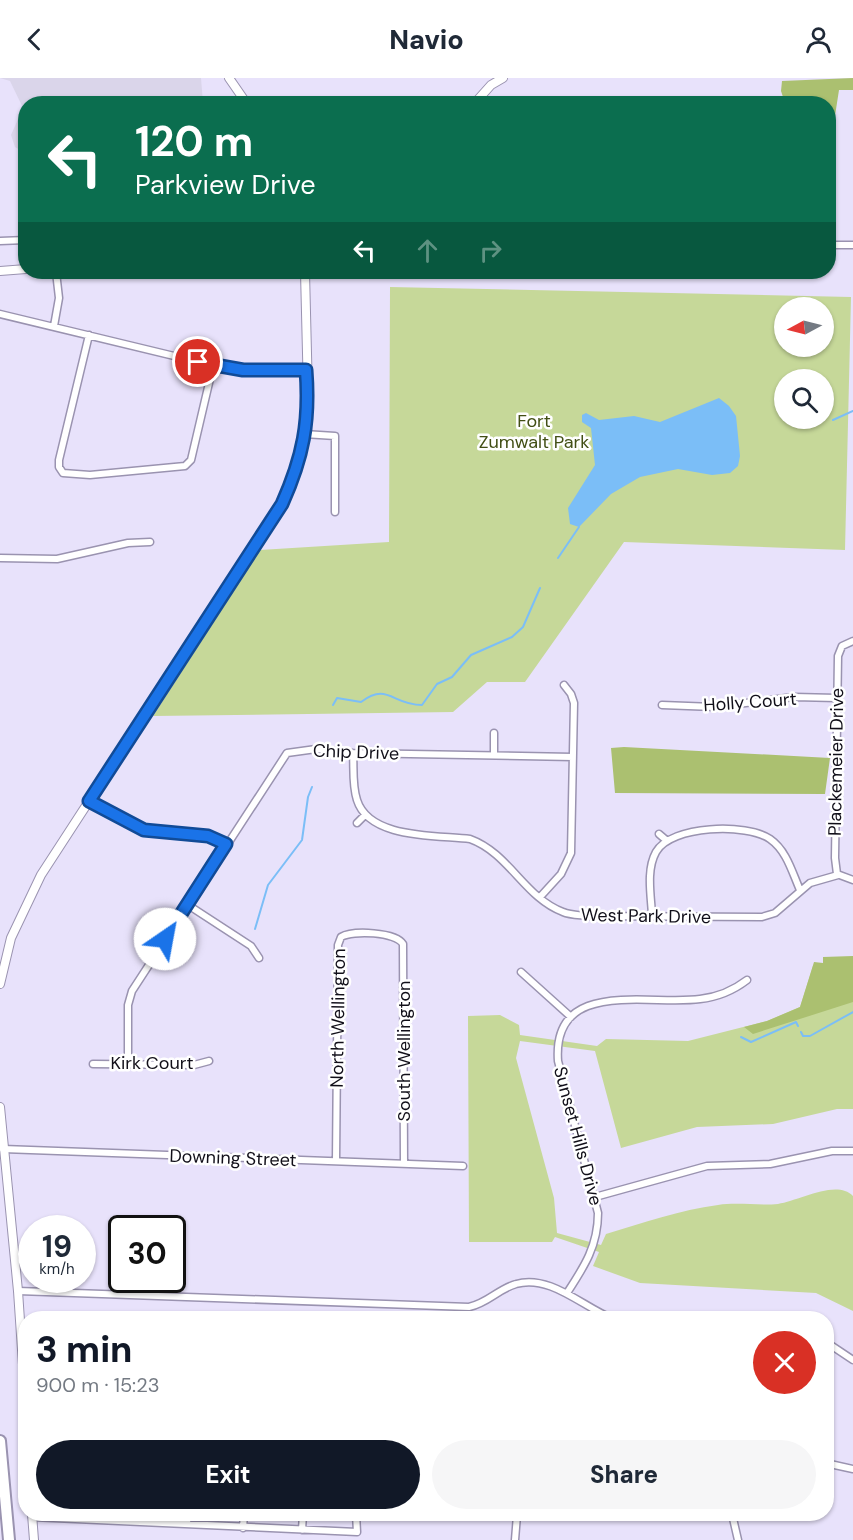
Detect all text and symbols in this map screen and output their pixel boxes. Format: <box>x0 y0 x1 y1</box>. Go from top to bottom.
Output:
text: Navio <box>389 22 464 57</box>
icon: back <box>18 23 51 56</box>
icon: person <box>802 23 835 56</box>
text: 120 m <box>135 114 253 169</box>
icon: left <box>36 120 114 198</box>
text: Parkview Drive <box>135 167 316 202</box>
icon: left <box>348 234 381 267</box>
icon: ahead <box>411 234 444 267</box>
icon: right <box>474 234 507 267</box>
north arrow <box>774 297 834 357</box>
map controls <box>774 297 834 429</box>
pin <box>172 336 223 387</box>
icon: arrive <box>181 345 214 378</box>
button: search <box>774 369 834 429</box>
park label: Fort Zumwalt Park <box>479 409 589 454</box>
street label: Holly Court <box>703 687 797 717</box>
street label: Plackemeier Drive <box>823 688 849 836</box>
street label: Chip Drive <box>312 739 400 765</box>
street label: West Park Drive <box>581 903 711 929</box>
position arrow <box>133 907 197 971</box>
street label: North Wellington <box>325 948 351 1088</box>
street label: South Wellington <box>392 981 416 1121</box>
street label: Kirk Court <box>111 1051 193 1075</box>
street label: Sunset Hills Drive <box>548 1064 608 1208</box>
street label: Downing Street <box>169 1144 297 1172</box>
speed limit sign: 30 <box>108 1215 186 1293</box>
text: 19 <box>42 1227 72 1266</box>
text: km/h <box>39 1259 75 1279</box>
text: 3 min <box>36 1326 132 1373</box>
button: close <box>753 1331 816 1394</box>
text: 900 m · 15:23 <box>36 1372 159 1398</box>
button: Exit <box>36 1440 420 1509</box>
button: Share <box>432 1440 816 1509</box>

